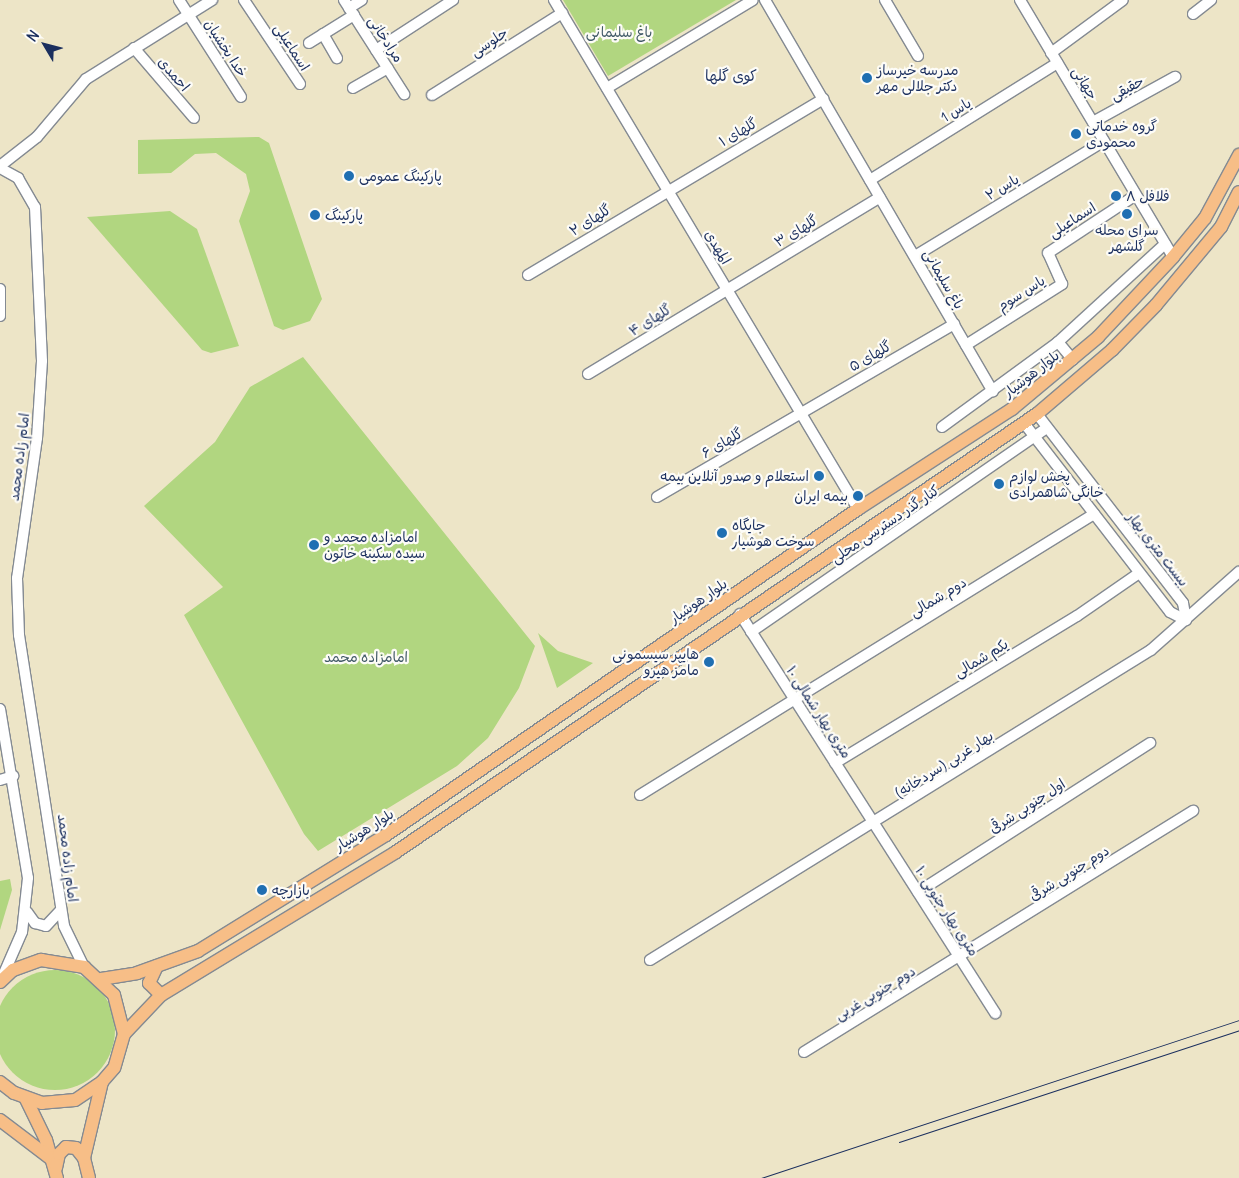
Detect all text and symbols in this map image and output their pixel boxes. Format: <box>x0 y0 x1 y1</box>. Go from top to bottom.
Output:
street label: مرادخانی <box>365 13 407 65</box>
street label: خدا بخشیان <box>201 16 251 80</box>
north arrow <box>20 20 70 70</box>
street label: اسماعیلی <box>271 20 313 74</box>
street label: جلوسی <box>467 24 511 60</box>
park label: باغ سلیمانی <box>586 24 652 40</box>
text: N <box>23 27 43 45</box>
street label: احمدی <box>155 53 193 95</box>
place label: مدرسه خیرساز دکتر جلالی مهر <box>877 62 959 94</box>
street label: جهانی <box>1069 64 1101 102</box>
district label: کوی گلها <box>705 67 757 85</box>
marker: مدرسه خیرساز دکتر جلالی مهر <box>861 72 873 84</box>
street label: حقیقی <box>1107 72 1147 104</box>
street label: یاس 1 <box>938 94 974 126</box>
street label: گلهای ۱ <box>716 114 760 150</box>
place label: گروه خدماتی محمودی <box>1086 118 1157 150</box>
marker: گروه خدماتی محمودی <box>1070 128 1082 140</box>
place label: پارکینگ عمومی <box>359 168 442 184</box>
marker: پارکینگ عمومی <box>343 170 355 182</box>
street label: یاس ۲ <box>982 170 1022 204</box>
place label: فلافل ۸ <box>1126 188 1170 204</box>
marker: فلافل ۸ <box>1110 190 1122 202</box>
street label: اسماعیلی <box>1045 199 1099 241</box>
street label: گلهای ۲ <box>566 201 614 239</box>
place label: پارکینگ <box>325 207 363 223</box>
marker: سرای محله گلشهر <box>1121 208 1133 220</box>
marker: پارکینگ <box>309 209 321 221</box>
street label: گلهای ۳ <box>771 212 821 250</box>
place label: سرای محله گلشهر <box>1095 222 1159 254</box>
street label: المهدی <box>701 227 735 267</box>
street label: باغ سلیمانی <box>920 246 968 312</box>
street label: یاس سوم <box>994 272 1048 314</box>
street label: گلهای ۴ <box>626 300 674 340</box>
street label: گلهای ۵ <box>846 337 894 375</box>
street label: بلوار هوشیار <box>999 347 1063 401</box>
street label: امام زاده محمد <box>5 412 33 502</box>
street label: گلهای ۶ <box>698 425 746 461</box>
place label: استعلام و صدور آنلاین بیمه <box>660 468 809 484</box>
place label: پخش لوازم خانگی شاهمرادی <box>1009 468 1103 501</box>
marker: استعلام و صدور آنلاین بیمه <box>813 470 825 482</box>
marker: پخش لوازم خانگی شاهمرادی <box>993 478 1005 490</box>
street label: کنار گذر دسترسی محلی <box>827 481 943 567</box>
place label: بیمه ایران <box>794 488 848 504</box>
marker: بیمه ایران <box>852 490 864 502</box>
street label: بیست متری بهار <box>1124 508 1192 590</box>
place label: جایگاه سوخت هوشیار <box>732 517 814 550</box>
marker: جایگاه سوخت هوشیار <box>716 527 728 539</box>
place label: امامزاده محمد و سیده سکینه خاتون <box>324 529 425 562</box>
marker: امامزاده محمد و سیده سکینه خاتون <box>308 539 320 551</box>
street label: دوم شمالی <box>907 574 969 620</box>
street label: بلوار هوشیار <box>666 575 730 627</box>
street label: یکم شمالی <box>951 635 1011 681</box>
place label: هایپر سیسمونی مامز هیرو <box>612 646 699 679</box>
park label: امامزاده محمد <box>324 649 408 665</box>
marker: هایپر سیسمونی مامز هیرو <box>703 656 715 668</box>
street label: ۱۰ متری بهار شمالی <box>783 663 855 761</box>
street label: بهار غربی (سردخانه) <box>892 727 996 801</box>
street label: اول جنوبی شرقی <box>986 775 1068 837</box>
street label: بلوار هوشیار <box>331 805 397 855</box>
street label: امام زاده محمد <box>54 813 82 903</box>
street label: دوم جنوبی شرقی <box>1026 842 1112 904</box>
street label: ۱۰ متری بهار جنوبی <box>912 863 982 959</box>
place label: بازارچه <box>272 882 310 898</box>
marker: بازارچه <box>256 884 268 896</box>
street label: دوم جنوبی غربی <box>832 962 918 1024</box>

